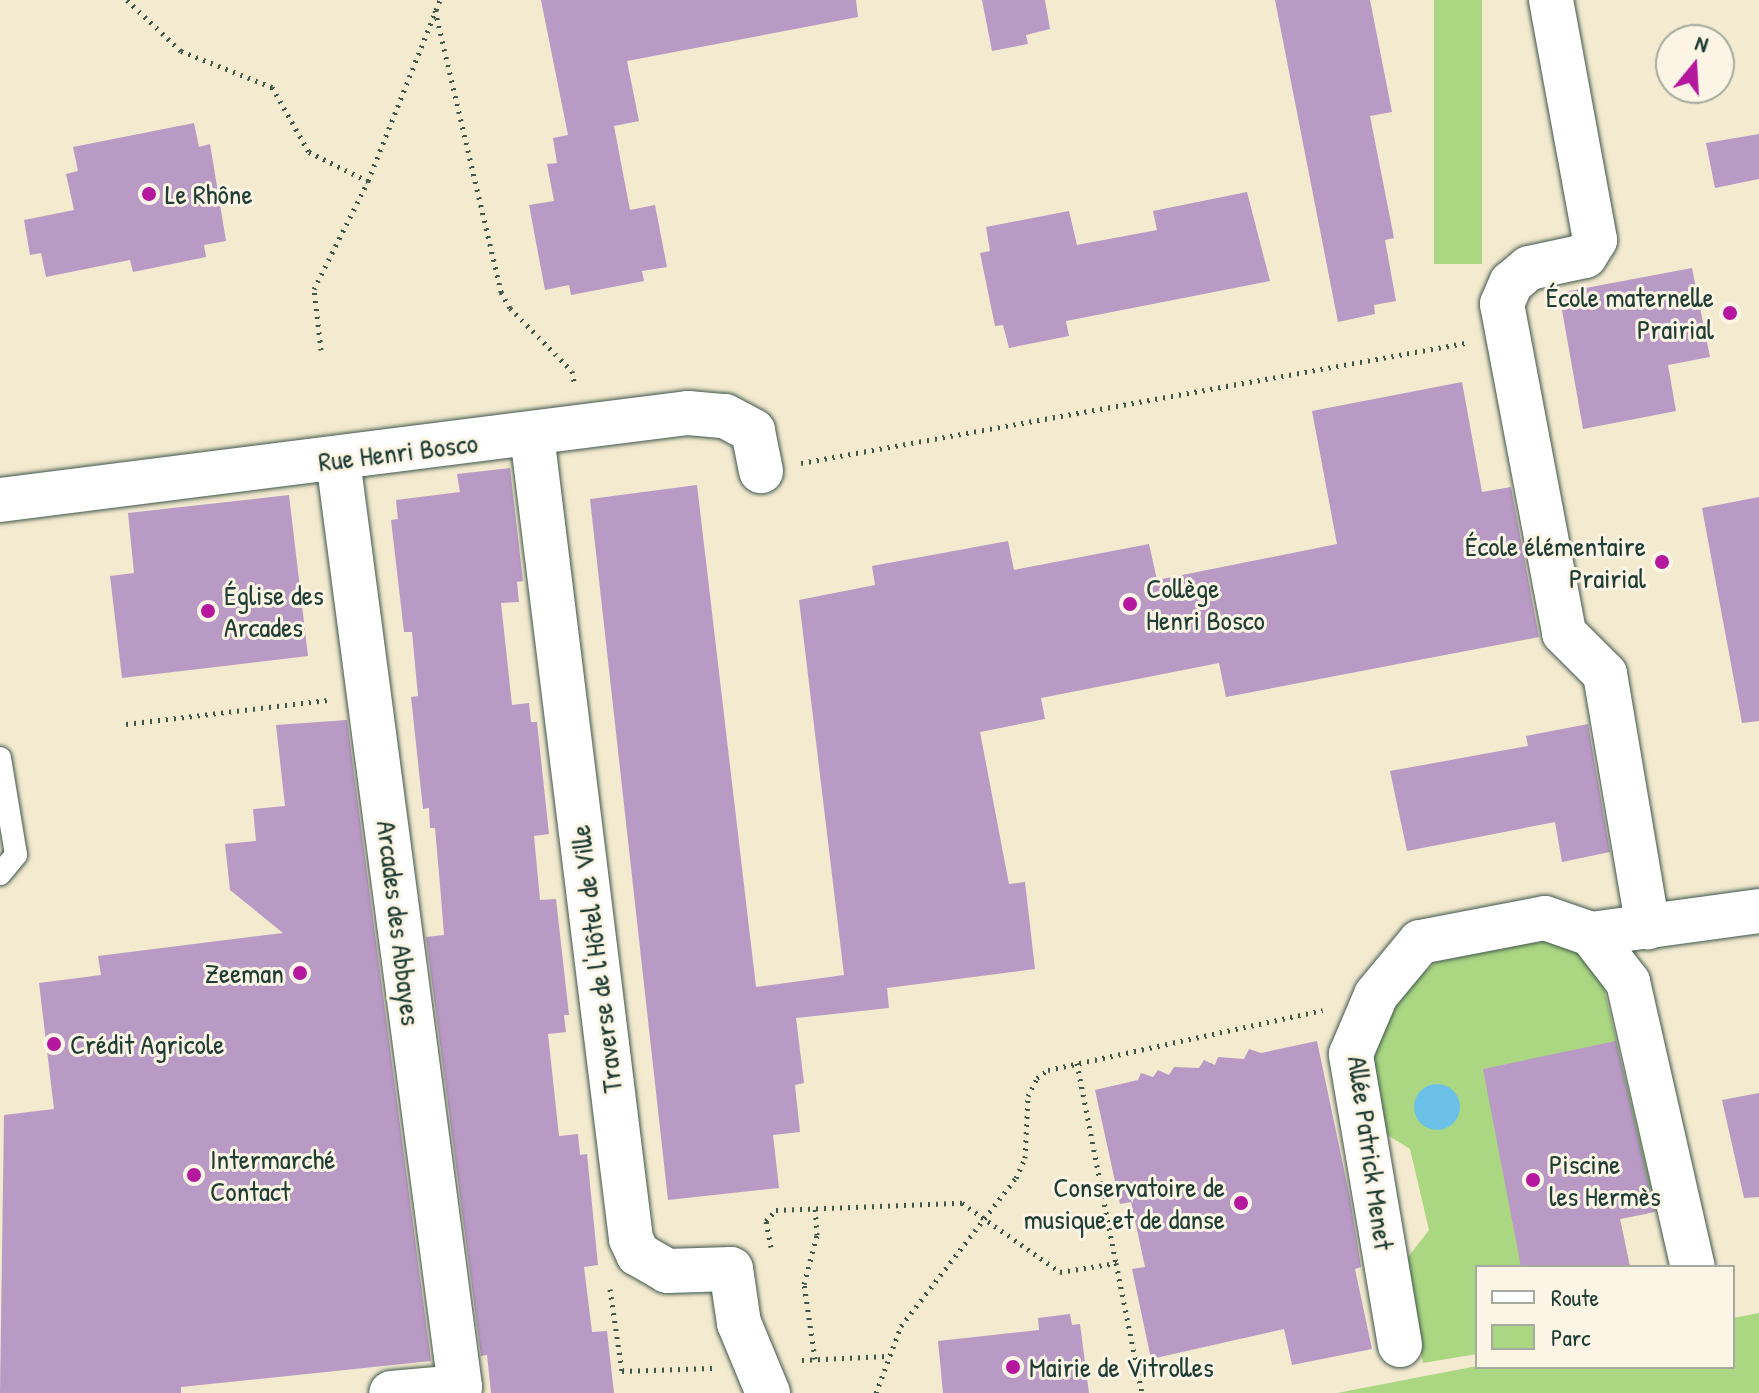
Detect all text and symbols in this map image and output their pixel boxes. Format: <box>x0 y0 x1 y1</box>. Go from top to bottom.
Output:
north arrow <box>1655 24 1735 104</box>
text: N <box>1692 27 1712 59</box>
place label: Le Rhône <box>165 177 253 211</box>
marker: Le Rhône <box>140 185 158 203</box>
place label: École maternelle Prairial <box>1546 280 1714 346</box>
marker: École maternelle Prairial <box>1721 304 1739 322</box>
street label: Rue Henri Bosco <box>316 426 480 478</box>
place label: École élémentaire Prairial <box>1465 529 1646 595</box>
marker: École élémentaire Prairial <box>1653 553 1671 571</box>
place label: Collège Henri Bosco <box>1146 571 1265 637</box>
place label: Église des Arcades <box>224 578 324 644</box>
marker: Collège Henri Bosco <box>1121 595 1139 613</box>
marker: Église des Arcades <box>199 602 217 620</box>
street label: Arcades des Abbayes <box>370 819 428 1027</box>
street label: Traverse de l'Hôtel de Ville <box>563 823 629 1095</box>
place label: Zeeman <box>205 956 284 990</box>
marker: Zeeman <box>291 964 309 982</box>
place label: Crédit Agricole <box>70 1027 224 1061</box>
marker: Crédit Agricole <box>45 1035 63 1053</box>
street label: Allée Patrick Menet <box>1341 1054 1401 1252</box>
place label: Intermarché Contact <box>210 1142 335 1208</box>
place label: Piscine les Hermès <box>1549 1147 1661 1213</box>
marker: Intermarché Contact <box>185 1166 203 1184</box>
place label: Conservatoire de musique et de danse <box>1024 1170 1225 1236</box>
marker: Piscine les Hermès <box>1524 1171 1542 1189</box>
marker: Conservatoire de musique et de danse <box>1232 1194 1250 1212</box>
legend <box>1475 1265 1735 1369</box>
text: Route <box>1551 1281 1599 1313</box>
text: Parc <box>1551 1321 1591 1353</box>
place label: Mairie de Vitrolles <box>1029 1350 1214 1384</box>
marker: Mairie de Vitrolles <box>1004 1358 1022 1376</box>

